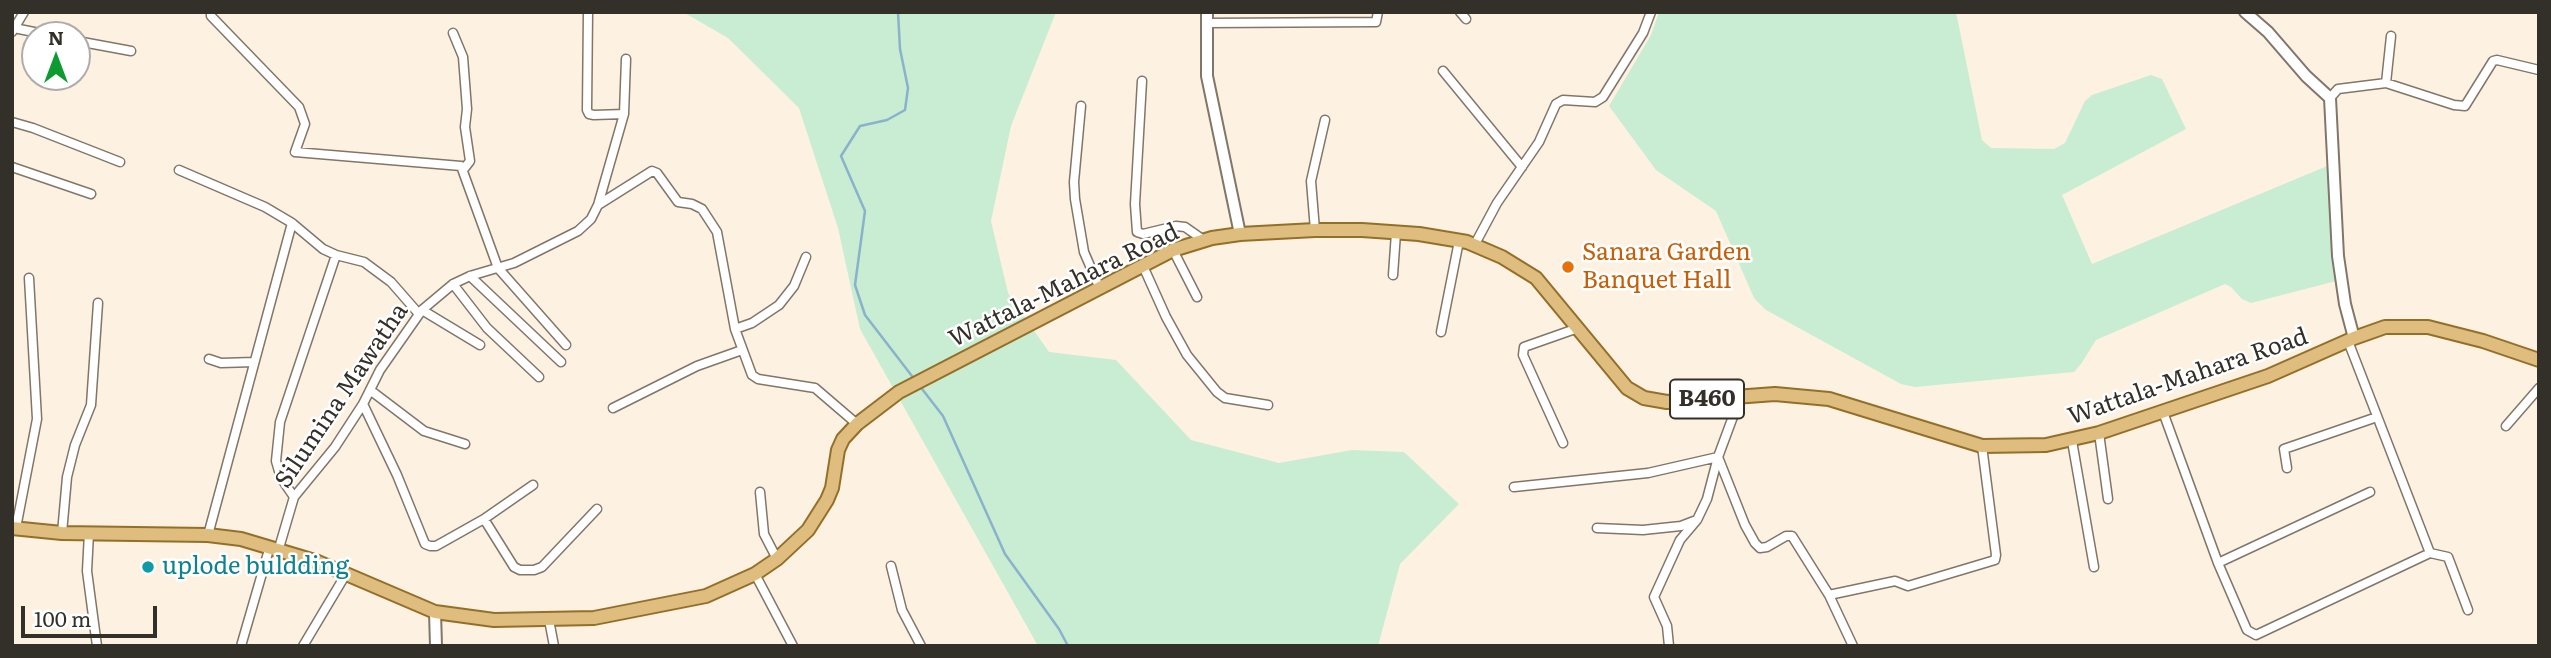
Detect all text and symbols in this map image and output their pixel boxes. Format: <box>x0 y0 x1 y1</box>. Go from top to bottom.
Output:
north arrow <box>21 21 91 91</box>
text: N <box>48 23 64 51</box>
street label: Wattala-Mahara Road <box>944 218 1184 354</box>
place label: Sanara Garden Banquet Hall <box>1582 239 1751 295</box>
marker: Sanara Garden Banquet Hall <box>1560 259 1576 275</box>
street label: Silumina Mawatha <box>269 298 415 494</box>
street label: Wattala-Mahara Road <box>2064 322 2312 432</box>
road number: B460 <box>1670 380 1744 418</box>
place label: uplode buldding <box>162 553 349 581</box>
marker: uplode buldding <box>140 559 156 575</box>
scale bar <box>24 592 161 636</box>
text: 100 m <box>34 602 91 633</box>

